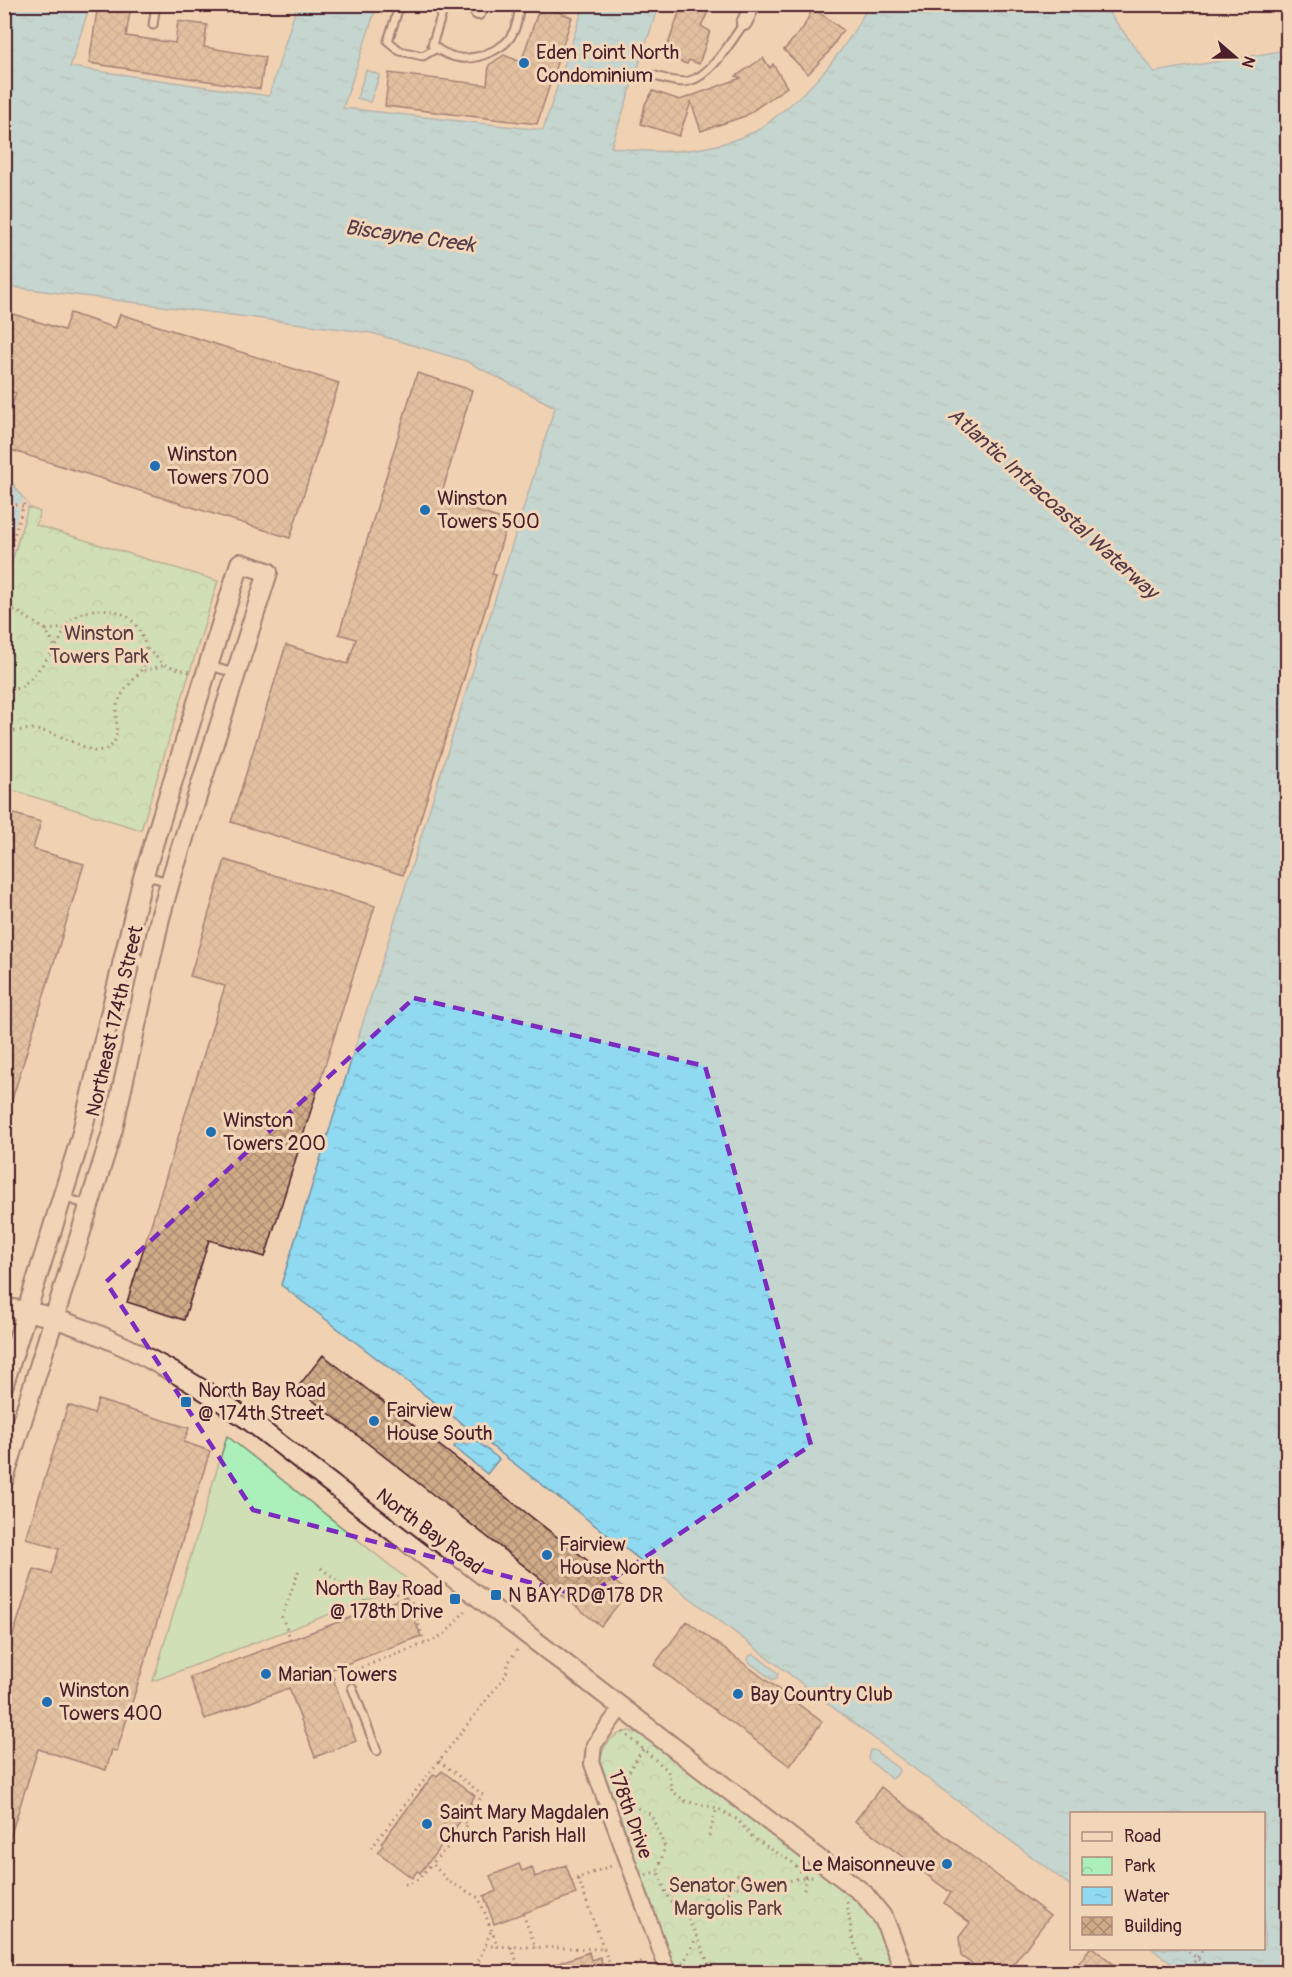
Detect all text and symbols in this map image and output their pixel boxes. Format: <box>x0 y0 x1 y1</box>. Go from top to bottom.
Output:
north arrow <box>1205 27 1265 87</box>
place label: Eden Point North Condominium <box>536 40 679 88</box>
text: N <box>1237 53 1259 70</box>
marker: Eden Point North Condominium <box>517 56 531 70</box>
water label: Biscayne Creek <box>343 214 479 259</box>
water label: Atlantic Intracoastal Waterway <box>942 402 1166 607</box>
place label: Winston Towers 700 <box>167 442 269 490</box>
marker: Winston Towers 700 <box>148 459 162 473</box>
place label: Winston Towers 500 <box>437 486 540 534</box>
marker: Winston Towers 500 <box>418 503 432 517</box>
park label: Winston Towers Park <box>49 621 149 669</box>
street label: Northeast 174th Street <box>80 922 149 1119</box>
place label: Winston Towers 200 <box>223 1108 326 1156</box>
marker: Winston Towers 200 <box>204 1125 218 1139</box>
place label: North Bay Road @ 174th Street <box>198 1378 326 1426</box>
marker: North Bay Road @ 174th Street <box>179 1395 193 1409</box>
place label: Fairview House South <box>386 1398 493 1446</box>
marker: Fairview House South <box>367 1414 381 1428</box>
street label: North Bay Road <box>371 1483 488 1580</box>
place label: Fairview House North <box>559 1532 664 1580</box>
marker: Fairview House North <box>540 1548 554 1562</box>
place label: North Bay Road @ 178th Drive <box>315 1576 443 1624</box>
place label: N BAY RD@178 DR <box>508 1583 663 1608</box>
marker: N BAY RD@178 DR <box>489 1588 503 1602</box>
marker: North Bay Road @ 178th Drive <box>448 1592 462 1606</box>
place label: Marian Towers <box>278 1662 397 1687</box>
marker: Marian Towers <box>259 1667 273 1681</box>
place label: Winston Towers 400 <box>59 1678 162 1726</box>
place label: Bay Country Club <box>750 1682 893 1707</box>
marker: Bay Country Club <box>731 1687 745 1701</box>
marker: Winston Towers 400 <box>40 1695 54 1709</box>
street label: 178th Drive <box>603 1766 658 1862</box>
place label: Saint Mary Magdalen Church Parish Hall <box>439 1800 609 1848</box>
legend <box>1070 1812 1265 1950</box>
marker: Saint Mary Magdalen Church Parish Hall <box>420 1817 434 1831</box>
text: Road <box>1124 1825 1161 1848</box>
place label: Le Maisonneuve <box>801 1852 935 1877</box>
text: Park <box>1124 1855 1156 1878</box>
marker: Le Maisonneuve <box>940 1857 954 1871</box>
park label: Senator Gwen Margolis Park <box>669 1873 787 1921</box>
text: Water <box>1124 1885 1170 1908</box>
text: Building <box>1124 1915 1182 1938</box>

